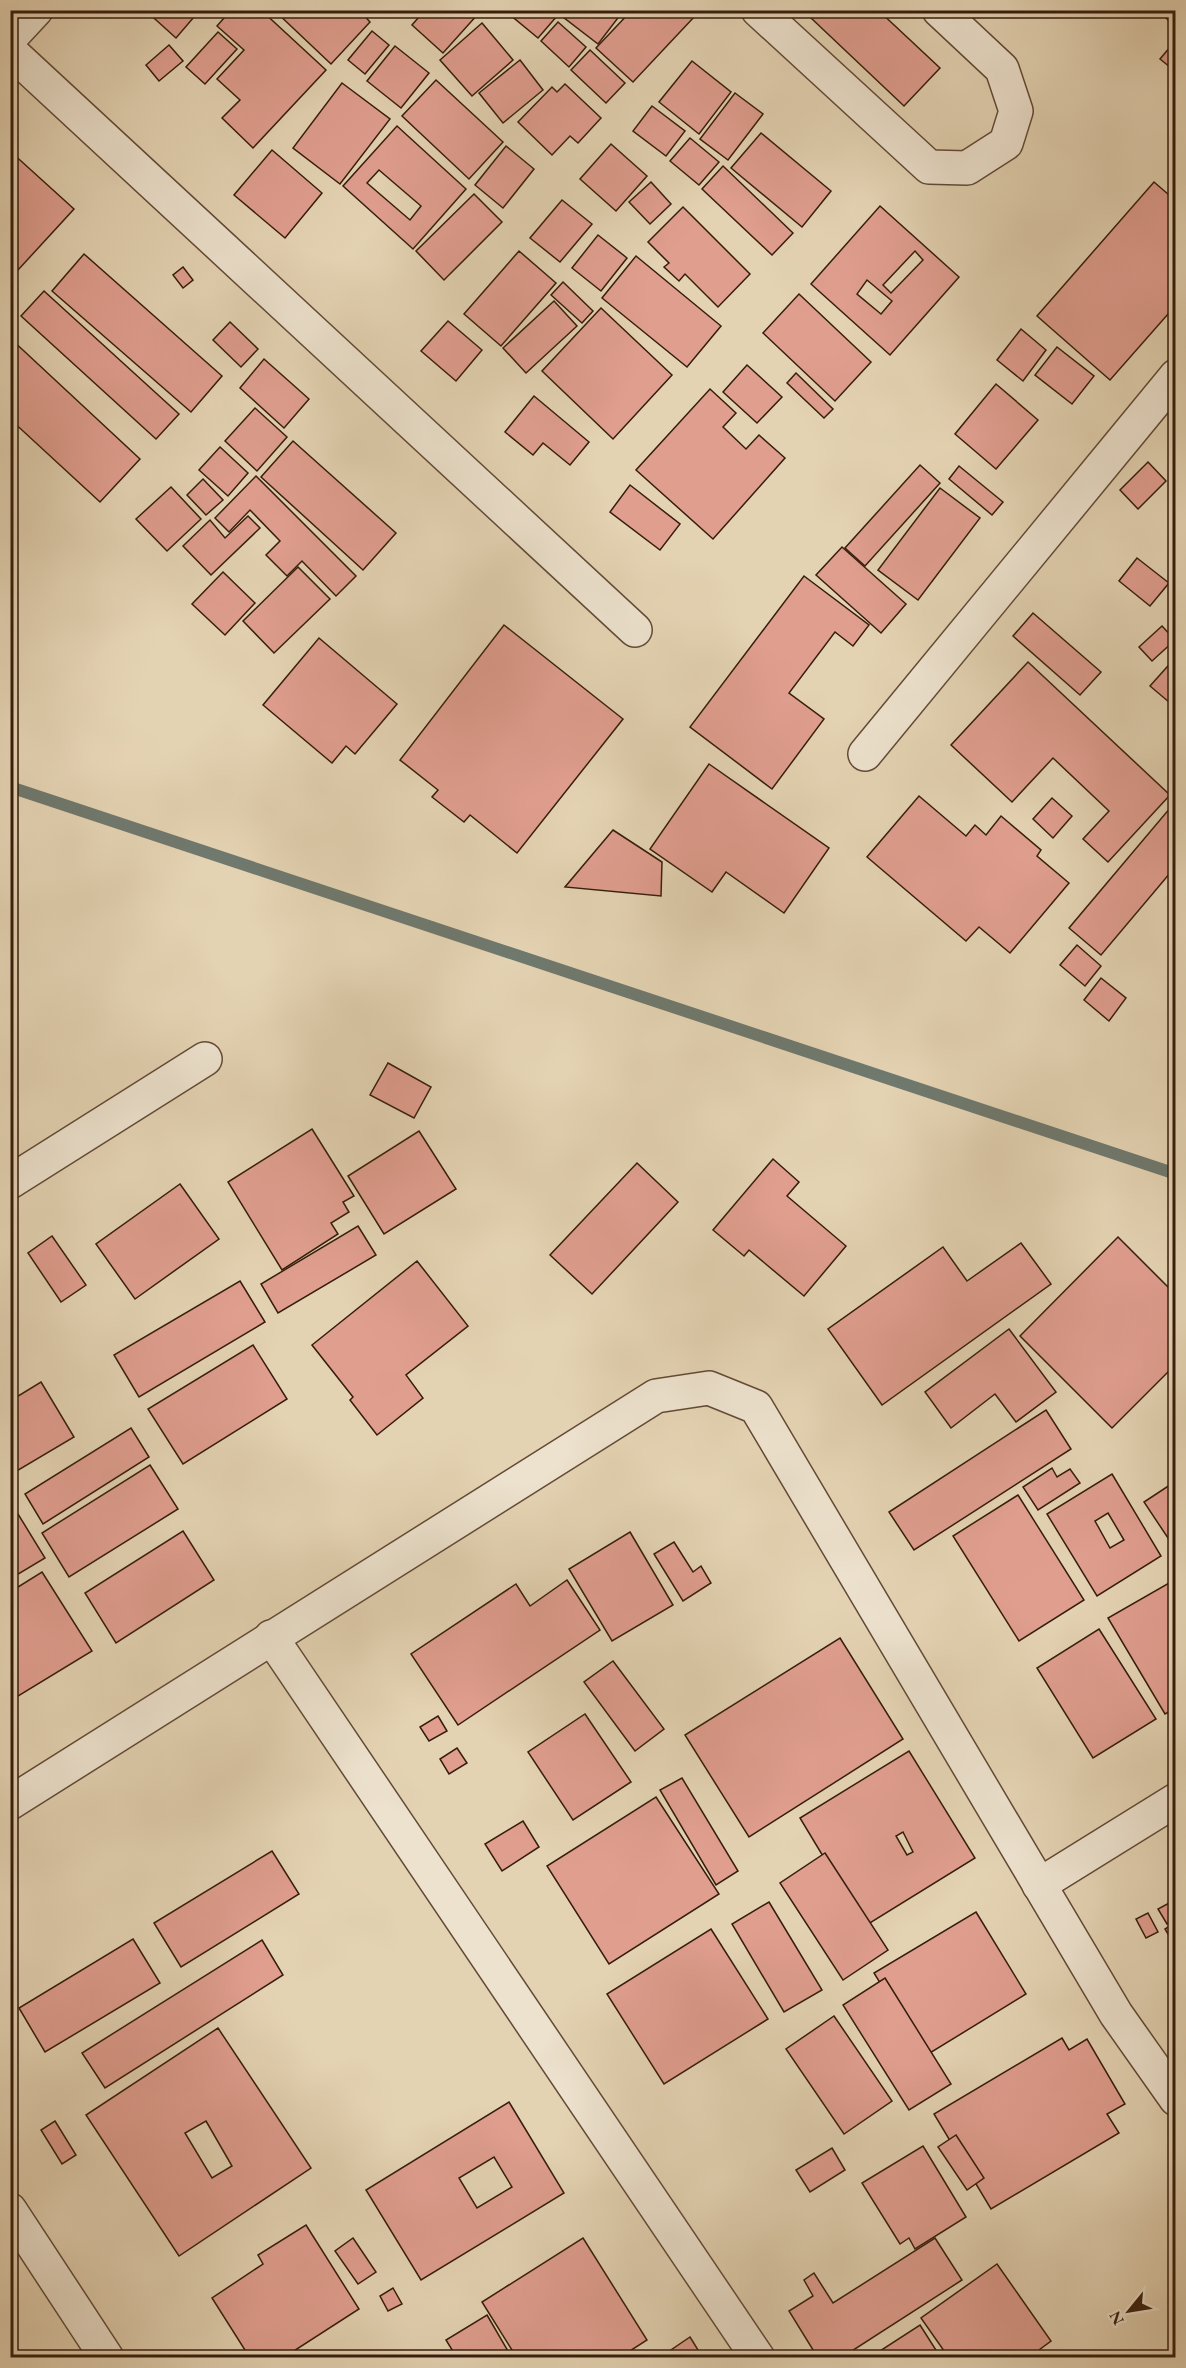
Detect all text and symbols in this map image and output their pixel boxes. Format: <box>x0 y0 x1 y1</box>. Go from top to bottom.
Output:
north arrow <box>1099 2281 1159 2341</box>
text: N <box>1104 2307 1129 2329</box>

